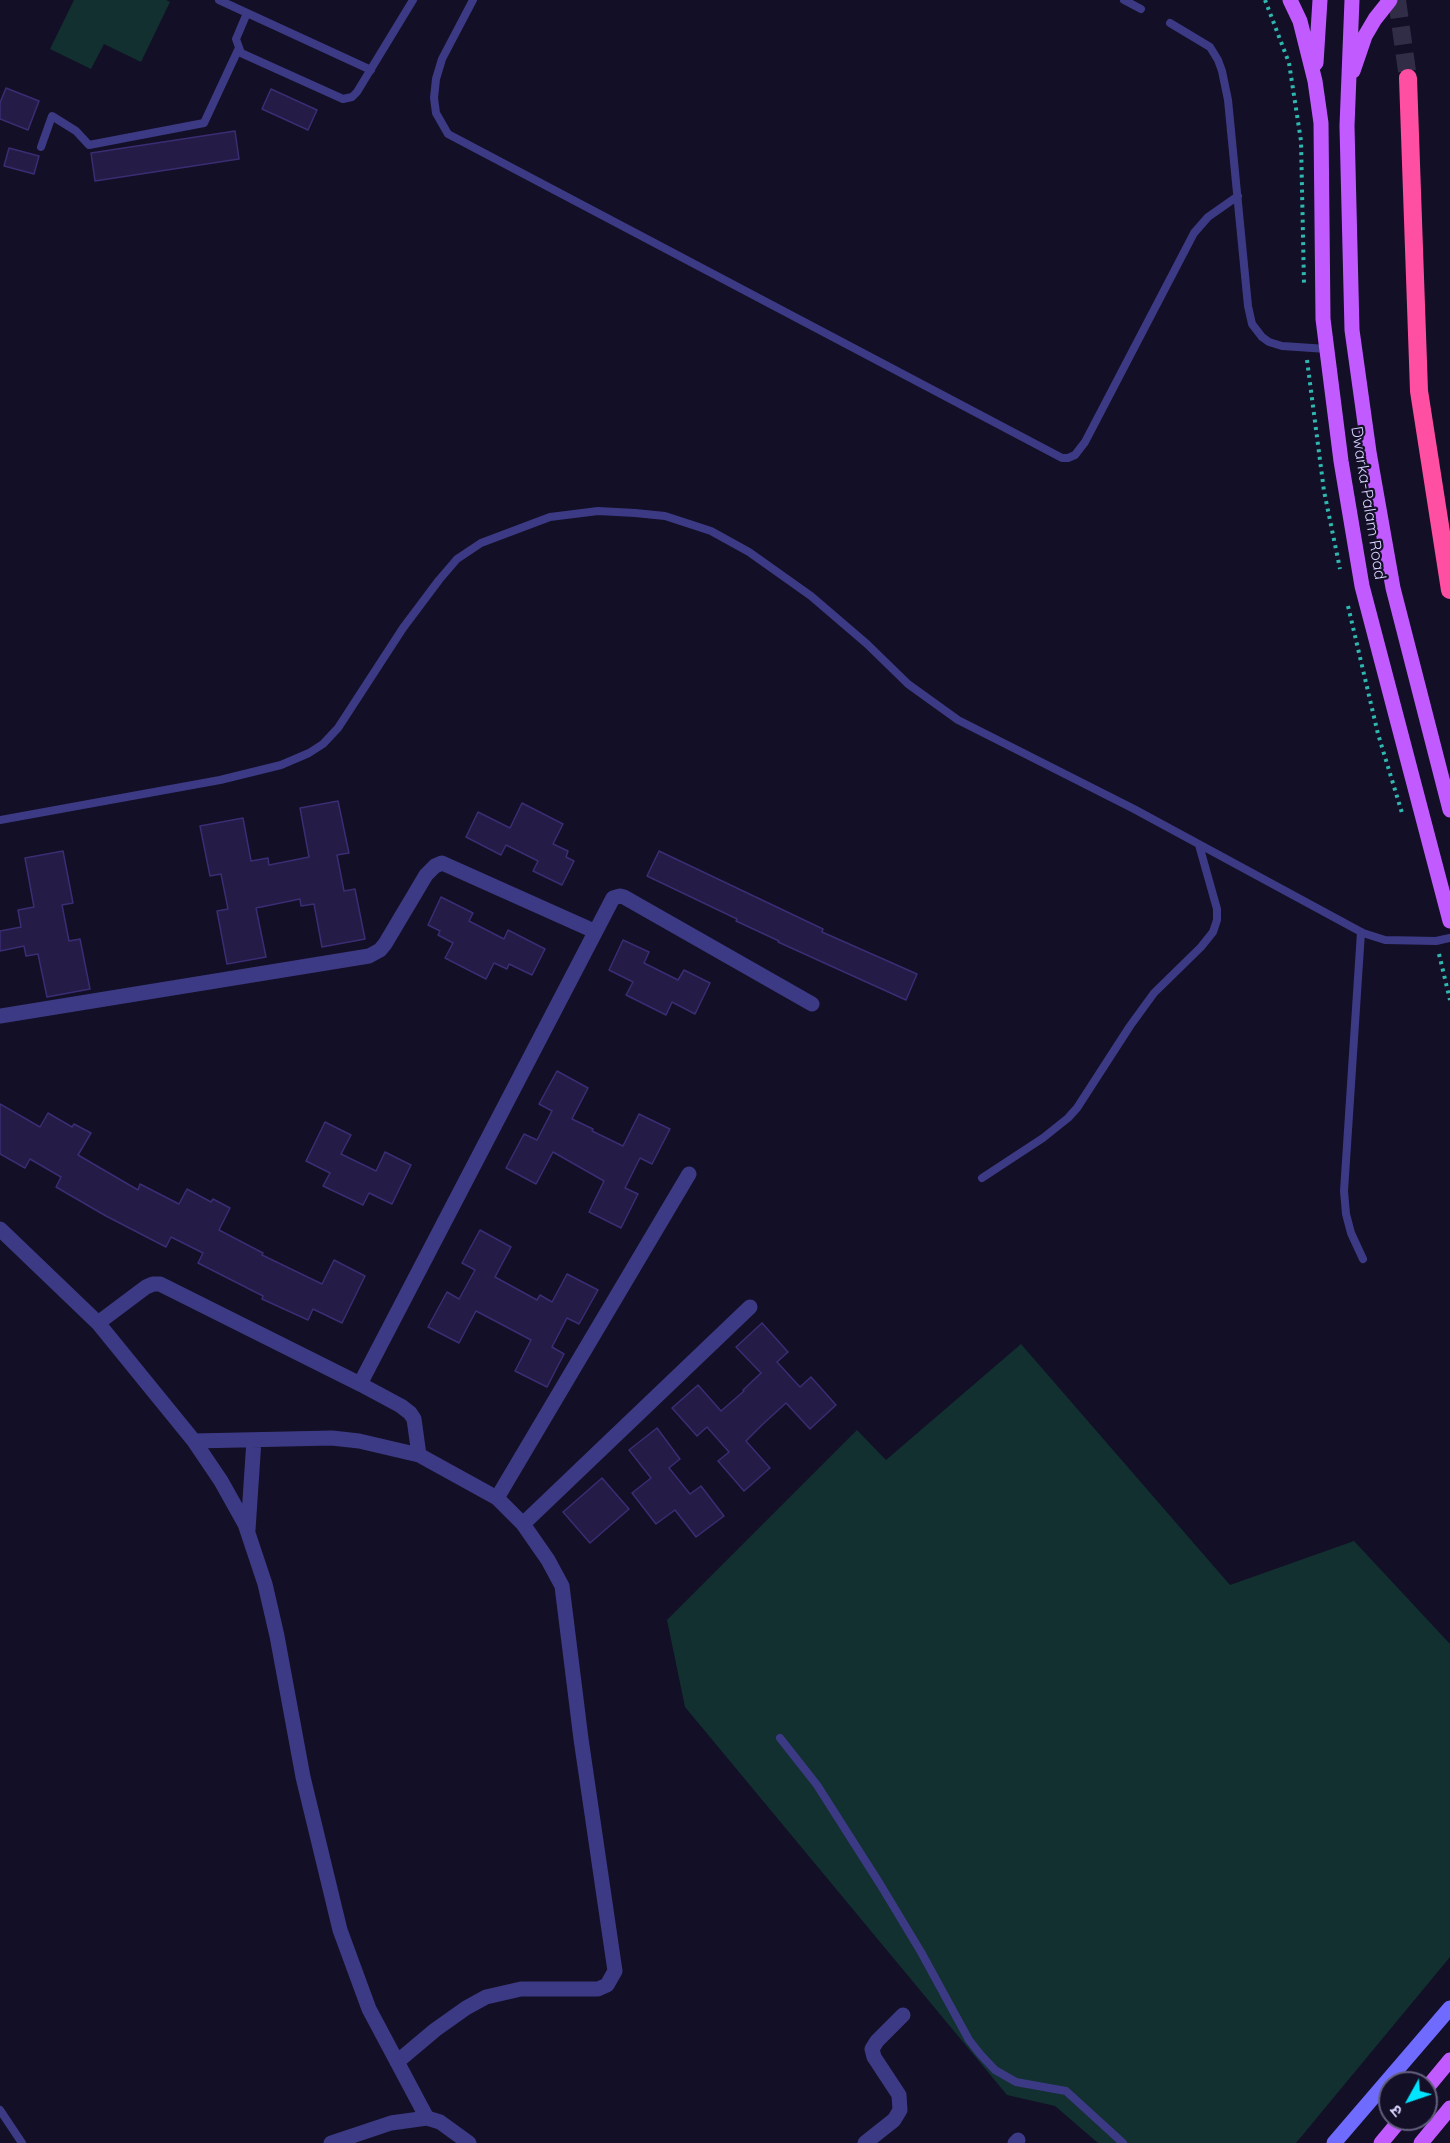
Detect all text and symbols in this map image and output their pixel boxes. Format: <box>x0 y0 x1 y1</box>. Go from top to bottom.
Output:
street label: Dwarka-Palam Road <box>1346 425 1390 581</box>
north arrow <box>1378 2071 1438 2131</box>
text: उ <box>1385 2101 1406 2121</box>

